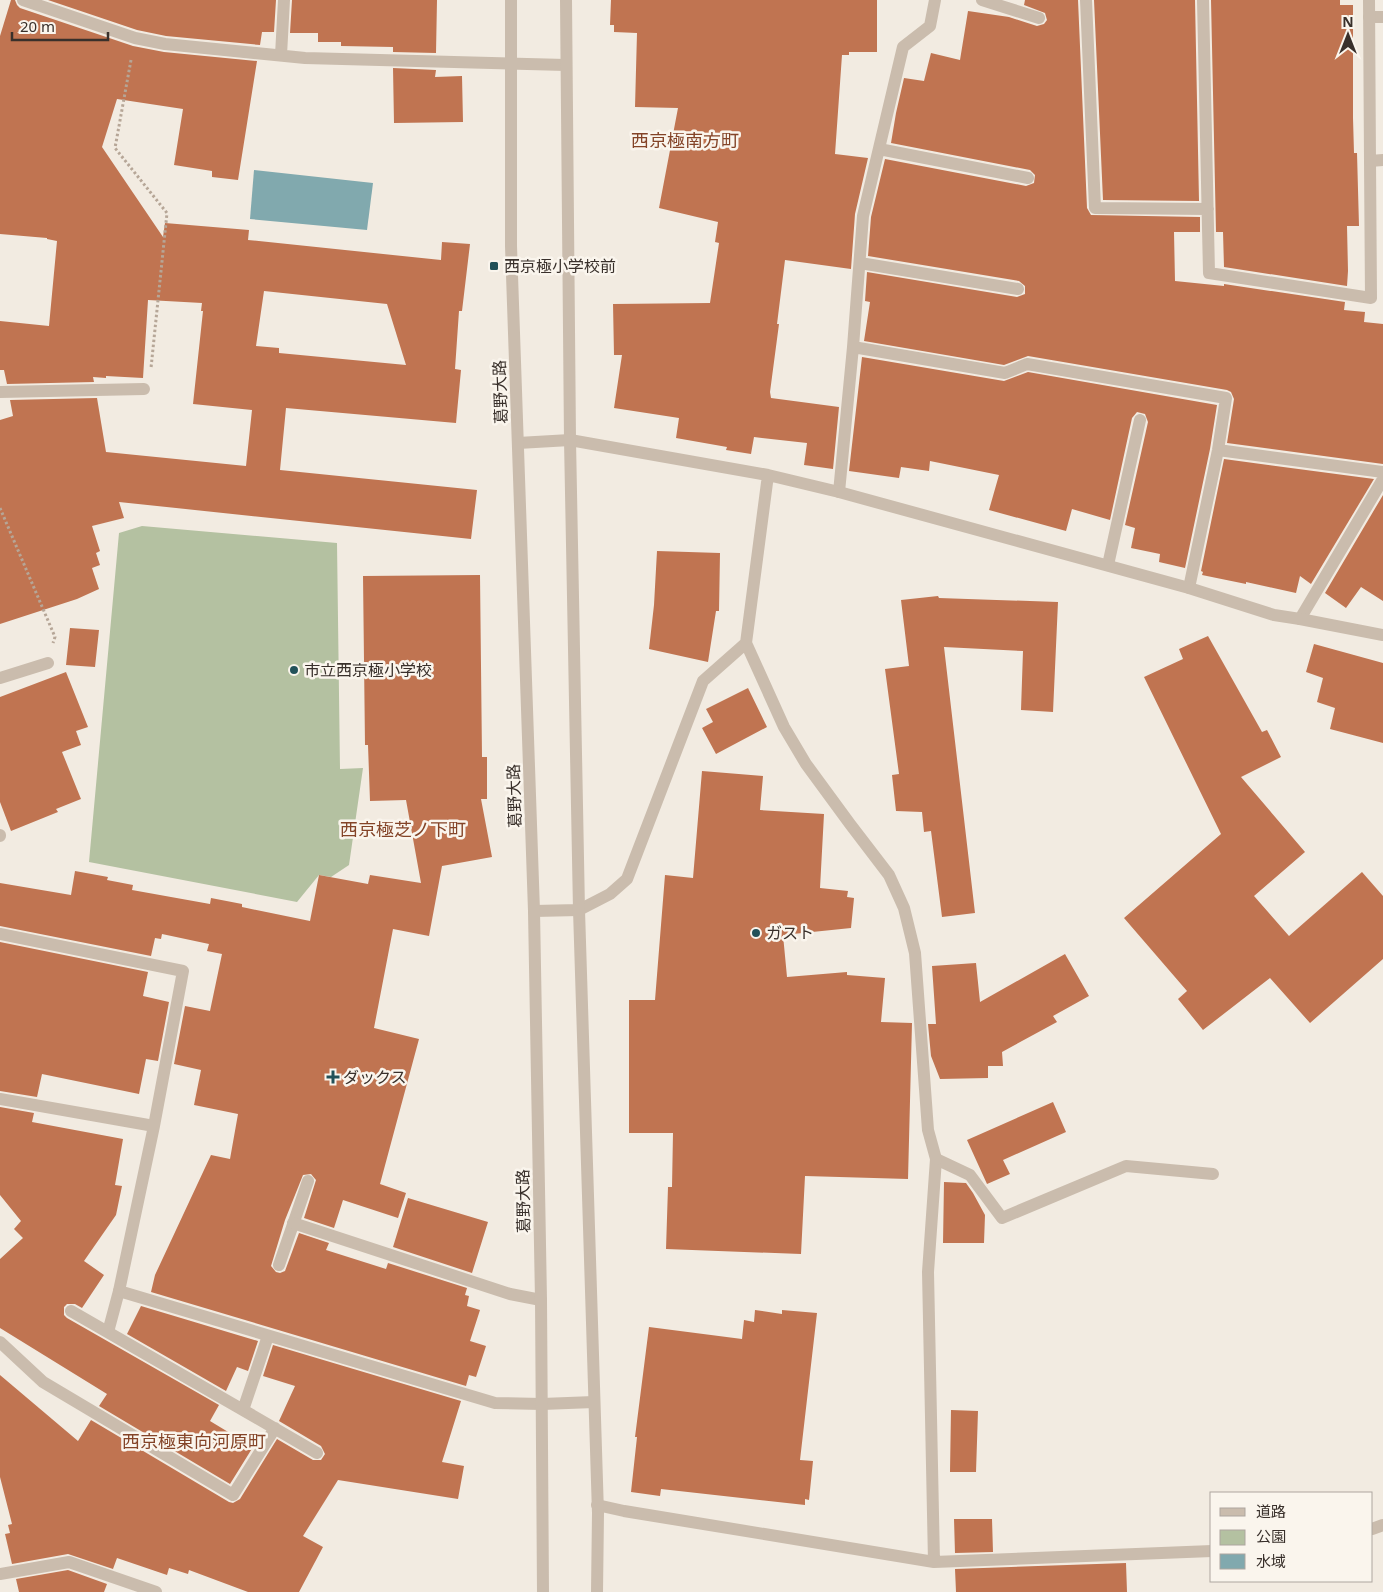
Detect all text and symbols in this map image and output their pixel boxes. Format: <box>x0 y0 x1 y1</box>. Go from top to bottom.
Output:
scale bar <box>12 10 109 42</box>
north arrow <box>1323 10 1373 60</box>
text: N <box>1342 12 1354 31</box>
text: 20 m <box>20 16 55 36</box>
district label: 西京極南方町 <box>631 128 739 152</box>
place label: 西京極小学校前 <box>504 255 616 277</box>
marker: 西京極小学校前 <box>488 260 500 272</box>
street label: 葛野大路 <box>488 360 512 424</box>
place label: 市立西京極小学校 <box>304 659 432 681</box>
marker: 市立西京極小学校 <box>288 664 300 676</box>
street label: 葛野大路 <box>502 764 526 828</box>
district label: 西京極芝ノ下町 <box>340 817 466 841</box>
place label: ガスト <box>766 922 814 944</box>
marker: ガスト <box>750 927 762 939</box>
place label: ダックス <box>343 1066 407 1088</box>
marker: ダックス <box>327 1071 339 1083</box>
street label: 葛野大路 <box>511 1169 535 1233</box>
district label: 西京極東向河原町 <box>122 1429 266 1453</box>
legend <box>1210 1492 1373 1582</box>
text: 道路 <box>1256 1501 1286 1521</box>
text: 公園 <box>1256 1526 1286 1546</box>
text: 水域 <box>1256 1551 1286 1571</box>

